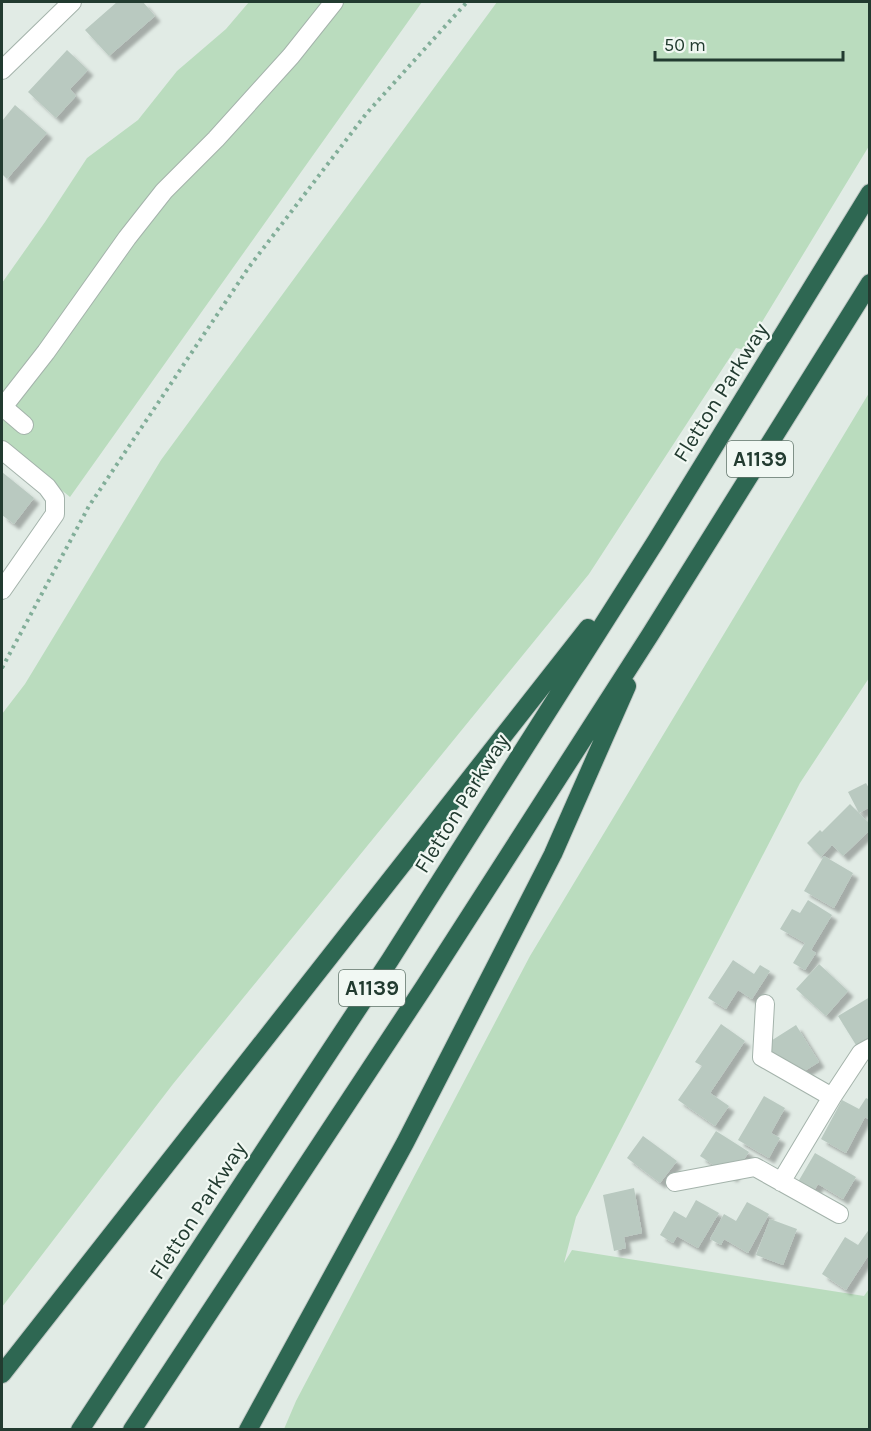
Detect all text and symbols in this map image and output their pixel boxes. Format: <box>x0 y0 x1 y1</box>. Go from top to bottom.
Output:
scale bar <box>655 24 842 62</box>
text: 50 m <box>664 34 706 56</box>
street label: Fletton Parkway <box>668 318 774 467</box>
road number: A1139 <box>727 441 793 477</box>
street label: Fletton Parkway <box>409 729 515 878</box>
road number: A1139 <box>339 970 405 1006</box>
street label: Fletton Parkway <box>144 1137 252 1284</box>

